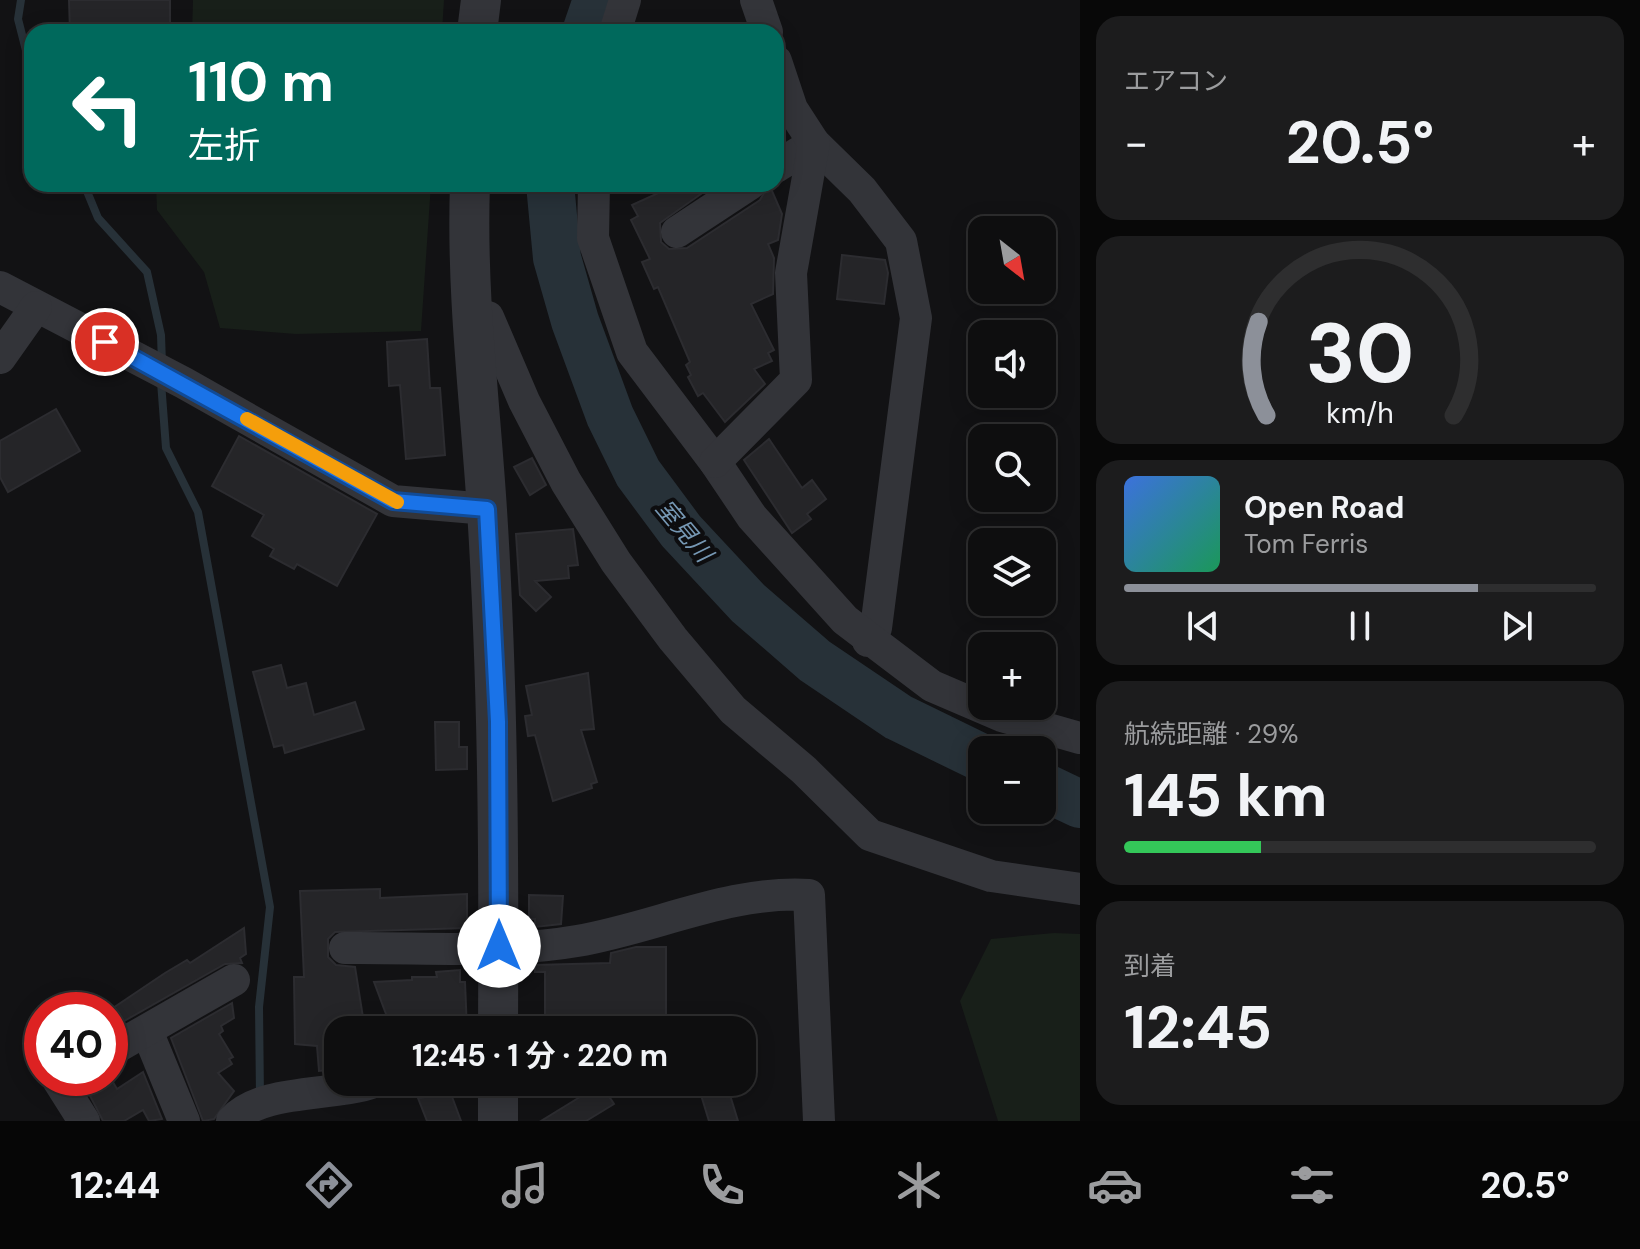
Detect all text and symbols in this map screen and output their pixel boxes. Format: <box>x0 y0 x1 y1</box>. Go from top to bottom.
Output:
text: 110 m <box>188 45 334 118</box>
icon: left <box>56 56 160 160</box>
text: エアコン <box>1124 64 1228 98</box>
text: 20.5° <box>1286 103 1434 182</box>
text: − <box>1124 114 1148 172</box>
text: + <box>1572 114 1596 172</box>
text: 左折 <box>188 122 260 169</box>
north arrow <box>968 216 1056 304</box>
map controls <box>968 216 1056 824</box>
text: 30 <box>1306 299 1414 408</box>
pin <box>71 308 139 376</box>
icon: arrive <box>83 320 127 364</box>
button: sound <box>968 320 1056 408</box>
text: km/h <box>1326 395 1394 432</box>
button: search <box>968 424 1056 512</box>
text: Open Road <box>1244 488 1404 527</box>
water label: 室見川 <box>649 493 721 571</box>
text: Tom Ferris <box>1244 527 1368 561</box>
button: layers <box>968 528 1056 616</box>
icon: previous <box>1181 604 1225 648</box>
icon: pause <box>1338 604 1382 648</box>
icon: next <box>1495 604 1539 648</box>
button: + <box>968 632 1056 720</box>
text: 航続距離 · 29% <box>1124 717 1298 751</box>
button: − <box>968 736 1056 824</box>
text: 145 km <box>1124 756 1327 835</box>
position arrow <box>457 904 541 988</box>
text: 到着 <box>1124 949 1176 983</box>
text: 12:45 <box>1124 988 1272 1067</box>
speed limit sign: 40 <box>24 992 128 1096</box>
text: 12:45 · 1 分 · 220 m <box>412 1036 668 1075</box>
icon: directions <box>301 1157 357 1213</box>
icon: music <box>497 1157 553 1213</box>
icon: phone <box>694 1157 750 1213</box>
icon: climate <box>891 1157 947 1213</box>
icon: car <box>1087 1157 1143 1213</box>
icon: filters <box>1284 1157 1340 1213</box>
text: 12:44 <box>70 1162 160 1209</box>
text: 20.5° <box>1481 1162 1570 1209</box>

